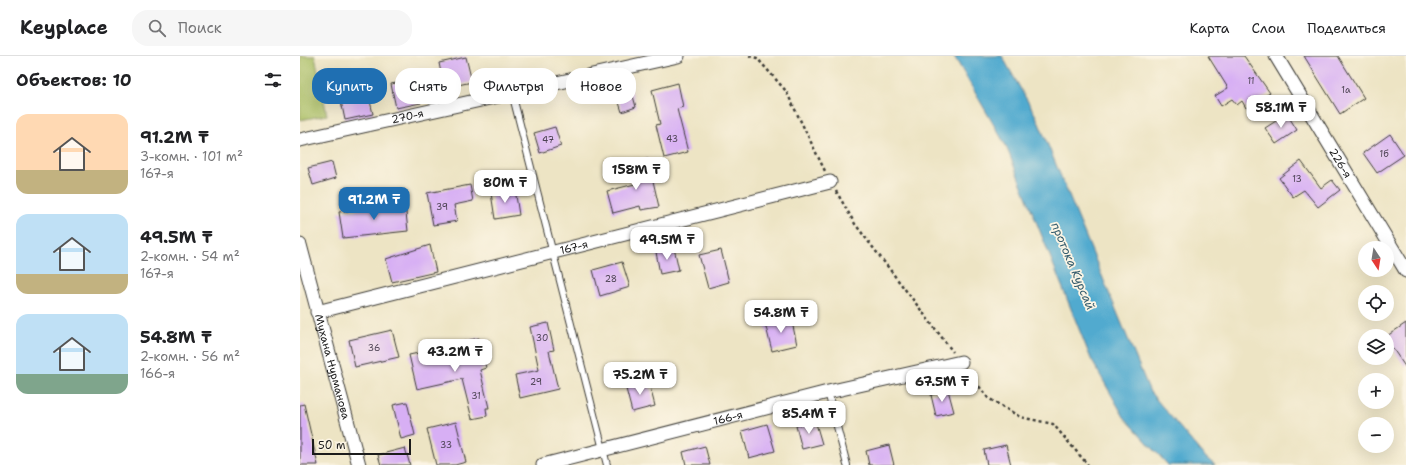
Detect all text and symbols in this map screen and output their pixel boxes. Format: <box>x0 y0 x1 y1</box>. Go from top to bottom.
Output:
search box <box>132 10 412 46</box>
text: Keyplace <box>20 15 108 40</box>
icon: search <box>146 17 168 39</box>
text: Поиск <box>178 18 222 38</box>
text: Карта <box>1189 19 1230 37</box>
text: Слои <box>1252 19 1285 37</box>
text: Поделиться <box>1307 19 1386 37</box>
chip: Купить <box>312 68 387 104</box>
chip: Снять <box>395 68 461 104</box>
chip: Фильтры <box>469 68 558 104</box>
chip: Новое <box>566 68 636 104</box>
text: Объектов: 10 <box>16 69 132 91</box>
icon: filters <box>262 69 284 91</box>
house number: 11 <box>1247 75 1255 87</box>
house number: 1а <box>1341 84 1351 96</box>
pin: 58.1M ₸ <box>1244 95 1318 129</box>
text: 58.1M ₸ <box>1255 99 1307 116</box>
street label: 270-я <box>390 105 425 127</box>
text: 91.2M ₸ <box>140 126 209 148</box>
icon: home <box>48 130 96 178</box>
house number: 43 <box>666 133 678 145</box>
house number: 47 <box>542 134 554 146</box>
street label: 226-я <box>1326 145 1356 181</box>
text: 3-комн. · 101 m² <box>140 148 243 165</box>
house number: 1б <box>1379 148 1389 160</box>
pin: 158M ₸ <box>603 157 669 191</box>
text: 158M ₸ <box>612 161 660 178</box>
text: 167-я <box>140 165 174 182</box>
pin: 80M ₸ <box>477 170 533 204</box>
house number: 13 <box>1292 173 1302 185</box>
text: 80M ₸ <box>483 174 527 191</box>
pin: 91.2M ₸ <box>337 187 411 221</box>
text: 91.2M ₸ <box>348 191 400 208</box>
house number: 39 <box>436 201 448 213</box>
water label: протока Курсай <box>1047 220 1099 312</box>
text: 49.5M ₸ <box>140 226 213 248</box>
pin: 49.5M ₸ <box>630 227 704 261</box>
icon: home <box>48 230 96 278</box>
text: 49.5M ₸ <box>639 231 695 248</box>
street label: 167-я <box>558 236 590 258</box>
north arrow <box>1358 241 1394 277</box>
map controls <box>1358 241 1394 453</box>
text: 2-комн. · 54 m² <box>140 248 240 265</box>
text: 167-я <box>140 265 174 282</box>
house number: 28 <box>605 273 617 285</box>
button: locate <box>1358 285 1394 321</box>
pin: 54.8M ₸ <box>744 300 818 334</box>
text: 54.8M ₸ <box>754 304 808 321</box>
street label: Мухана Нурманова <box>311 312 354 421</box>
text: 54.8M ₸ <box>140 326 212 348</box>
button: layers <box>1358 329 1394 365</box>
icon: home <box>48 330 96 378</box>
house number: 30 <box>536 332 548 344</box>
pin: 43.2M ₸ <box>418 339 492 373</box>
house number: 36 <box>368 342 380 354</box>
text: 43.2M ₸ <box>427 343 483 360</box>
text: 2-комн. · 56 m² <box>140 348 240 365</box>
pin: 75.2M ₸ <box>603 362 677 396</box>
text: 166-я <box>140 365 175 382</box>
text: 75.2M ₸ <box>613 366 667 383</box>
pin: 67.5M ₸ <box>905 369 979 403</box>
text: 67.5M ₸ <box>915 373 969 390</box>
button: + <box>1358 373 1394 409</box>
house number: 29 <box>530 376 542 388</box>
house number: 31 <box>471 390 481 402</box>
pin: 85.4M ₸ <box>772 401 846 435</box>
text: 85.4M ₸ <box>782 405 836 422</box>
street label: 166-я <box>712 407 744 429</box>
button: − <box>1358 417 1394 453</box>
scale bar <box>312 437 411 456</box>
text: 50 m <box>318 438 346 453</box>
house number: 33 <box>440 439 452 451</box>

